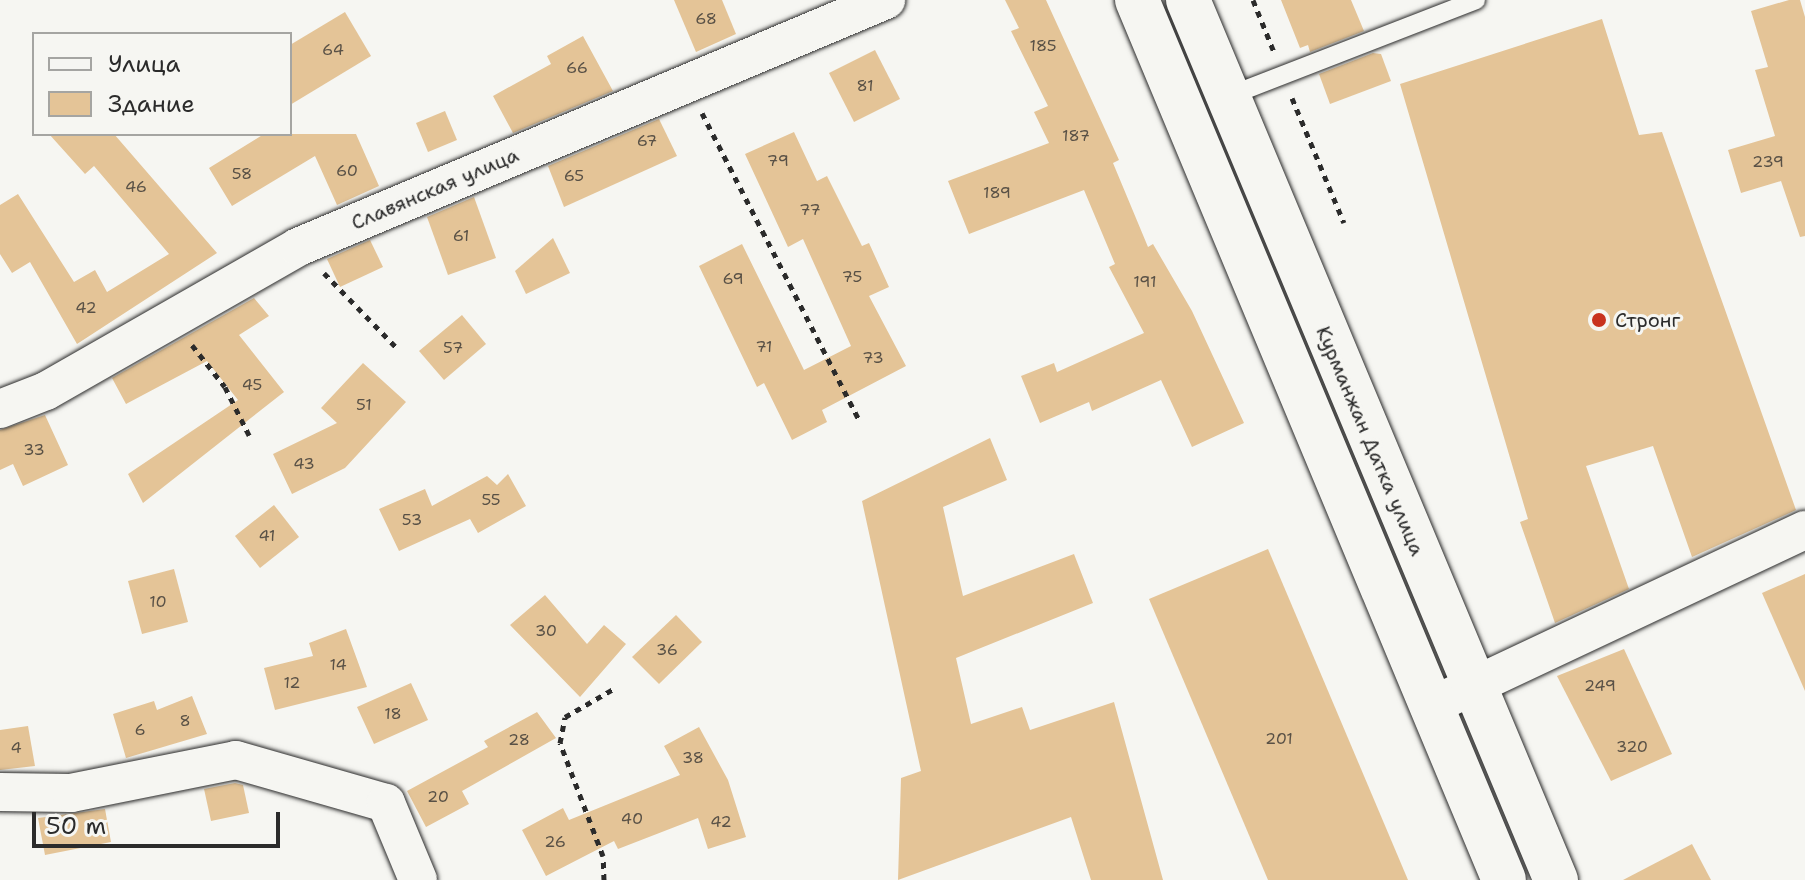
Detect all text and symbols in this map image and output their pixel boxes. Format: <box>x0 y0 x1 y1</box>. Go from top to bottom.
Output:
house number: 68 <box>695 9 717 29</box>
legend <box>32 32 292 136</box>
house number: 185 <box>1029 36 1057 56</box>
house number: 64 <box>322 40 344 60</box>
text: Улица <box>108 48 181 80</box>
house number: 66 <box>566 58 588 78</box>
house number: 81 <box>856 76 874 96</box>
text: Здание <box>108 88 195 120</box>
house number: 187 <box>1062 126 1090 146</box>
house number: 67 <box>637 131 657 151</box>
street label: Славянская улица <box>348 143 522 235</box>
house number: 79 <box>767 151 789 171</box>
house number: 239 <box>1752 152 1784 172</box>
house number: 60 <box>336 161 358 181</box>
house number: 58 <box>232 164 252 184</box>
house number: 65 <box>564 166 584 186</box>
house number: 46 <box>125 177 147 197</box>
house number: 189 <box>983 183 1011 203</box>
house number: 77 <box>799 200 821 220</box>
house number: 61 <box>453 226 469 246</box>
house number: 75 <box>842 267 862 287</box>
house number: 69 <box>722 269 744 289</box>
house number: 191 <box>1133 272 1157 292</box>
house number: 42 <box>75 298 97 318</box>
place label: Стронг <box>1615 308 1680 332</box>
marker: Стронг <box>1590 311 1608 329</box>
street label: Курманжан Датка улица <box>1311 323 1429 559</box>
house number: 71 <box>755 337 773 357</box>
house number: 57 <box>443 338 463 358</box>
house number: 73 <box>862 348 884 368</box>
house number: 45 <box>242 375 262 395</box>
house number: 51 <box>356 395 372 415</box>
house number: 33 <box>23 440 45 460</box>
house number: 43 <box>293 454 315 474</box>
house number: 55 <box>481 490 501 510</box>
house number: 53 <box>402 510 422 530</box>
house number: 41 <box>258 526 276 546</box>
house number: 10 <box>149 592 167 612</box>
house number: 30 <box>535 621 557 641</box>
house number: 36 <box>656 640 678 660</box>
house number: 14 <box>329 655 347 675</box>
house number: 12 <box>283 673 301 693</box>
house number: 249 <box>1584 676 1616 696</box>
house number: 18 <box>384 704 402 724</box>
house number: 8 <box>179 711 191 731</box>
house number: 6 <box>134 720 146 740</box>
house number: 201 <box>1265 729 1293 749</box>
house number: 28 <box>508 730 530 750</box>
house number: 320 <box>1616 737 1648 757</box>
house number: 4 <box>10 738 22 758</box>
house number: 38 <box>682 748 704 768</box>
house number: 20 <box>427 787 449 807</box>
scale bar <box>36 796 284 846</box>
house number: 40 <box>621 809 643 829</box>
text: 50 m <box>46 810 106 842</box>
house number: 42 <box>710 812 732 832</box>
house number: 26 <box>544 832 566 852</box>

